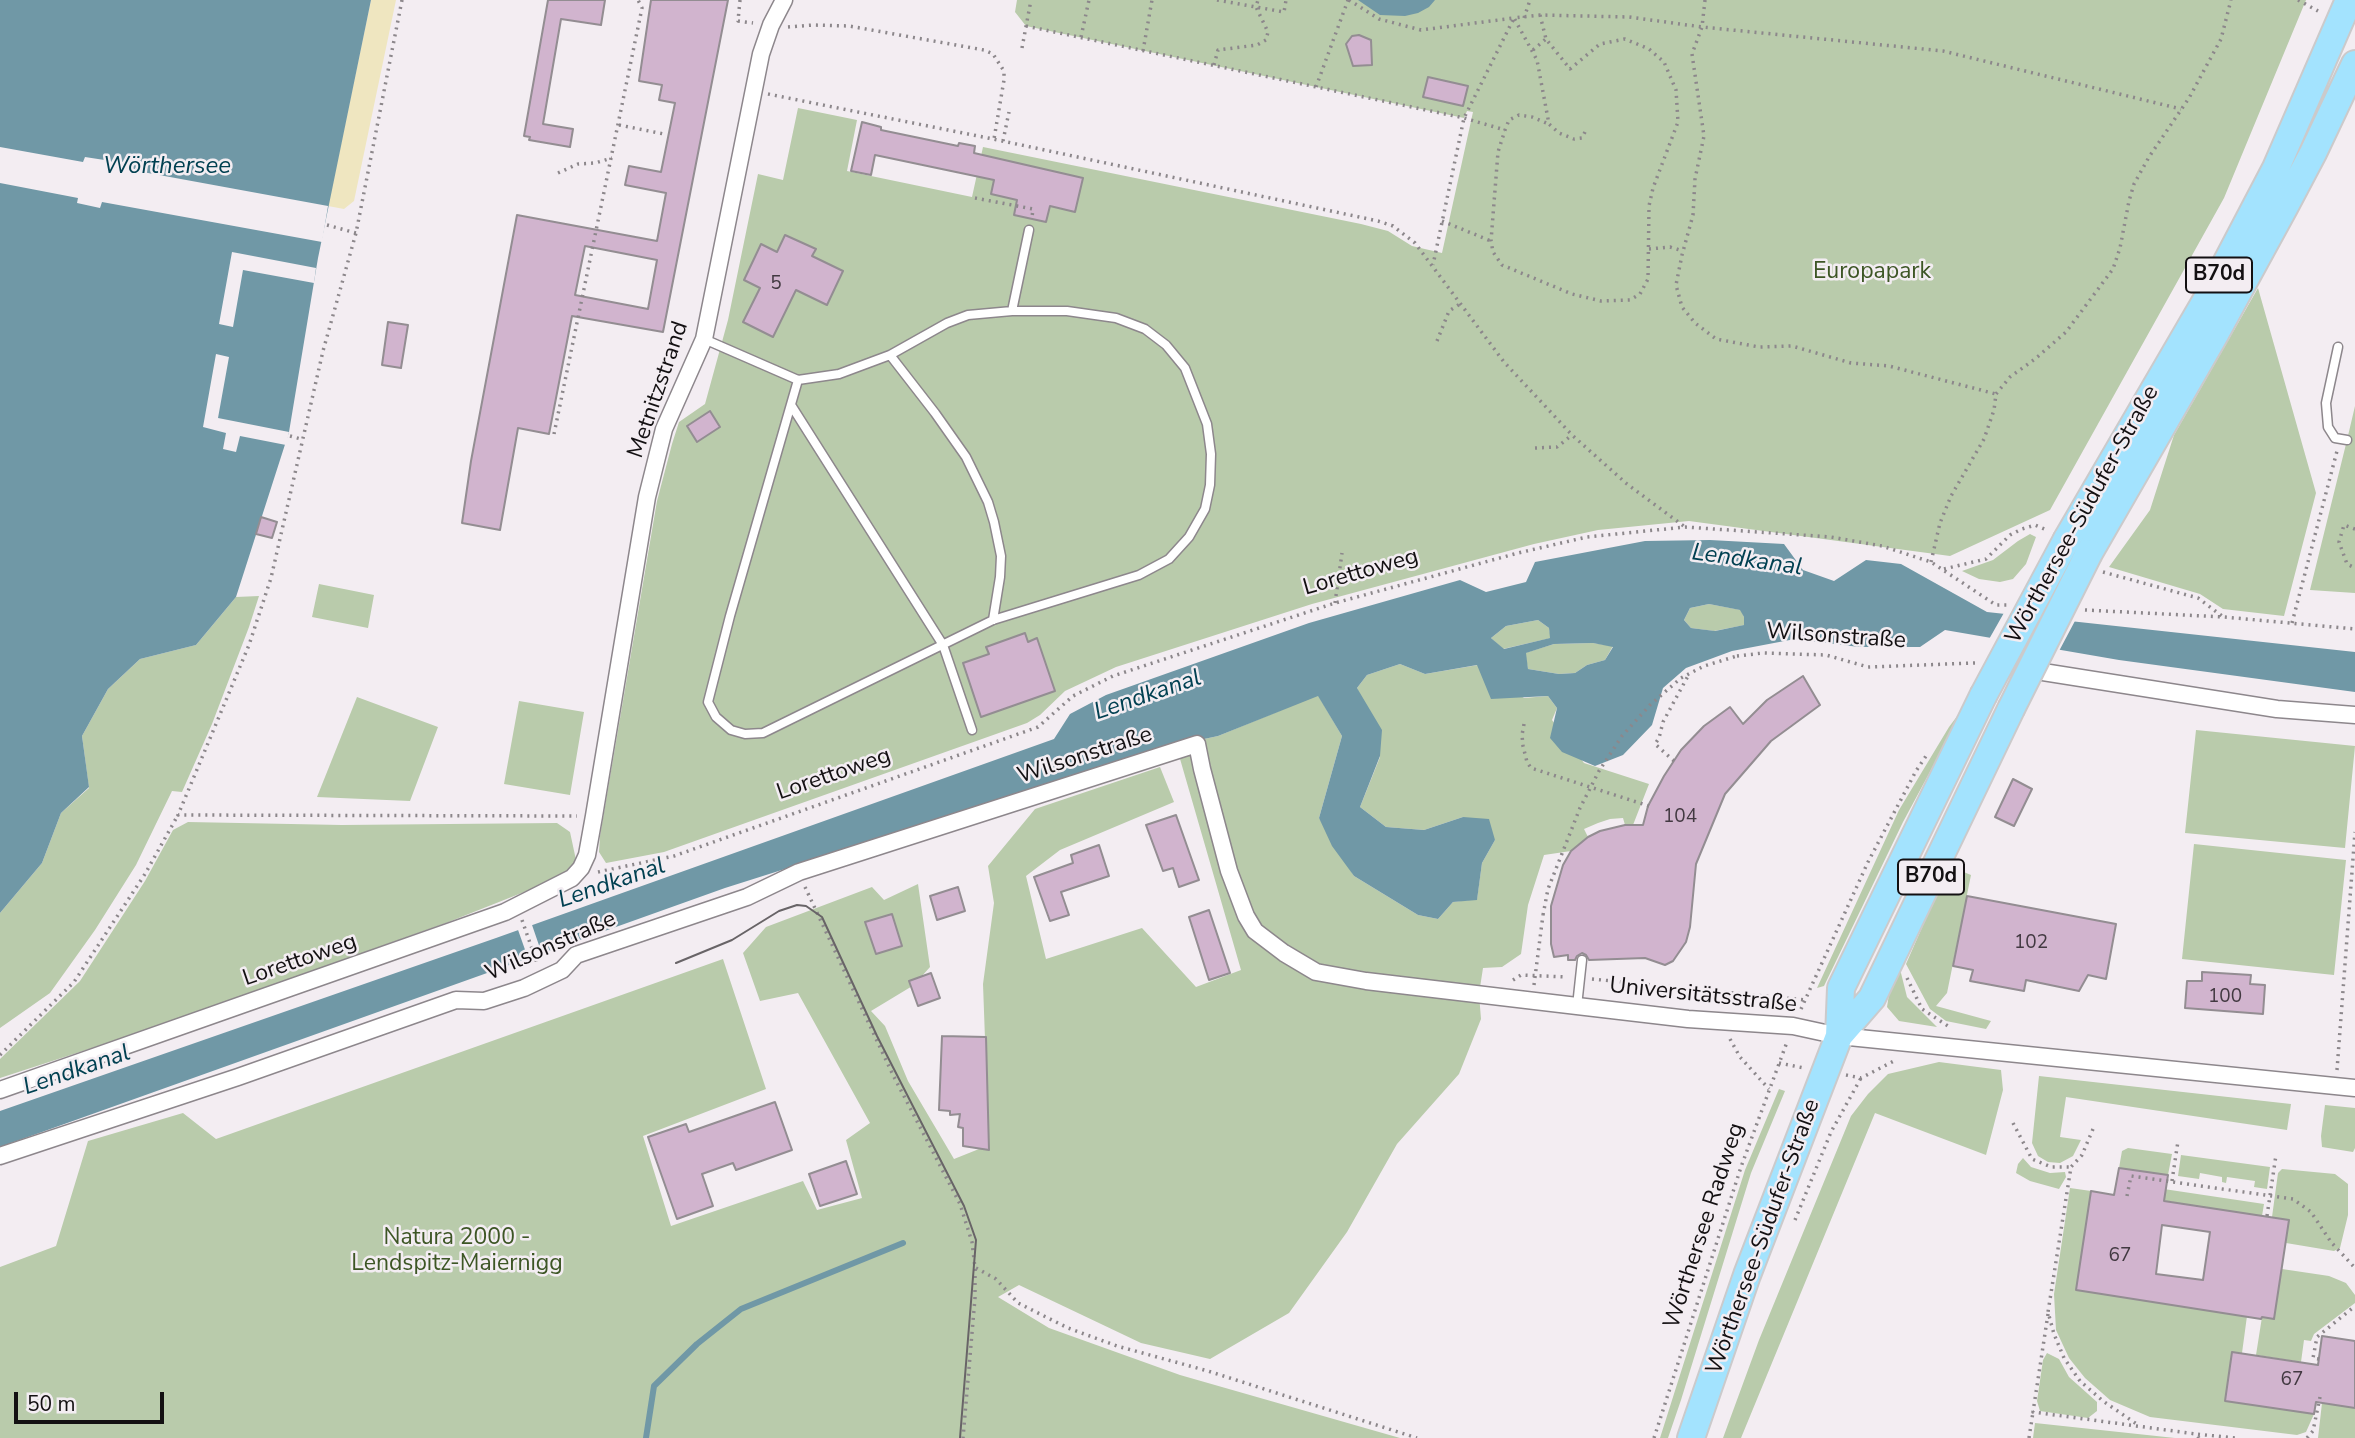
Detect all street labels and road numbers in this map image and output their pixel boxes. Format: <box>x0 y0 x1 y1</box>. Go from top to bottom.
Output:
road number: B70d <box>2186 258 2252 292</box>
street label: Metnitzstrand <box>623 318 695 462</box>
street label: Wörthersee-Südufer-Straße <box>2000 381 2166 649</box>
street label: Lorettoweg <box>1300 543 1422 603</box>
street label: Wilsonstraße <box>1765 618 1907 656</box>
street label: Wilsonstraße <box>1014 721 1156 791</box>
street label: Lorettoweg <box>773 743 895 807</box>
road number: B70d <box>1898 860 1964 894</box>
street label: Wilsonstraße <box>481 906 621 988</box>
street label: Lorettoweg <box>239 929 361 993</box>
street label: Universitätsstraße <box>1608 972 1798 1020</box>
street label: Wörthersee-Südufer-Straße <box>1701 1096 1827 1378</box>
street label: Wörthersee Radweg <box>1659 1120 1751 1332</box>

